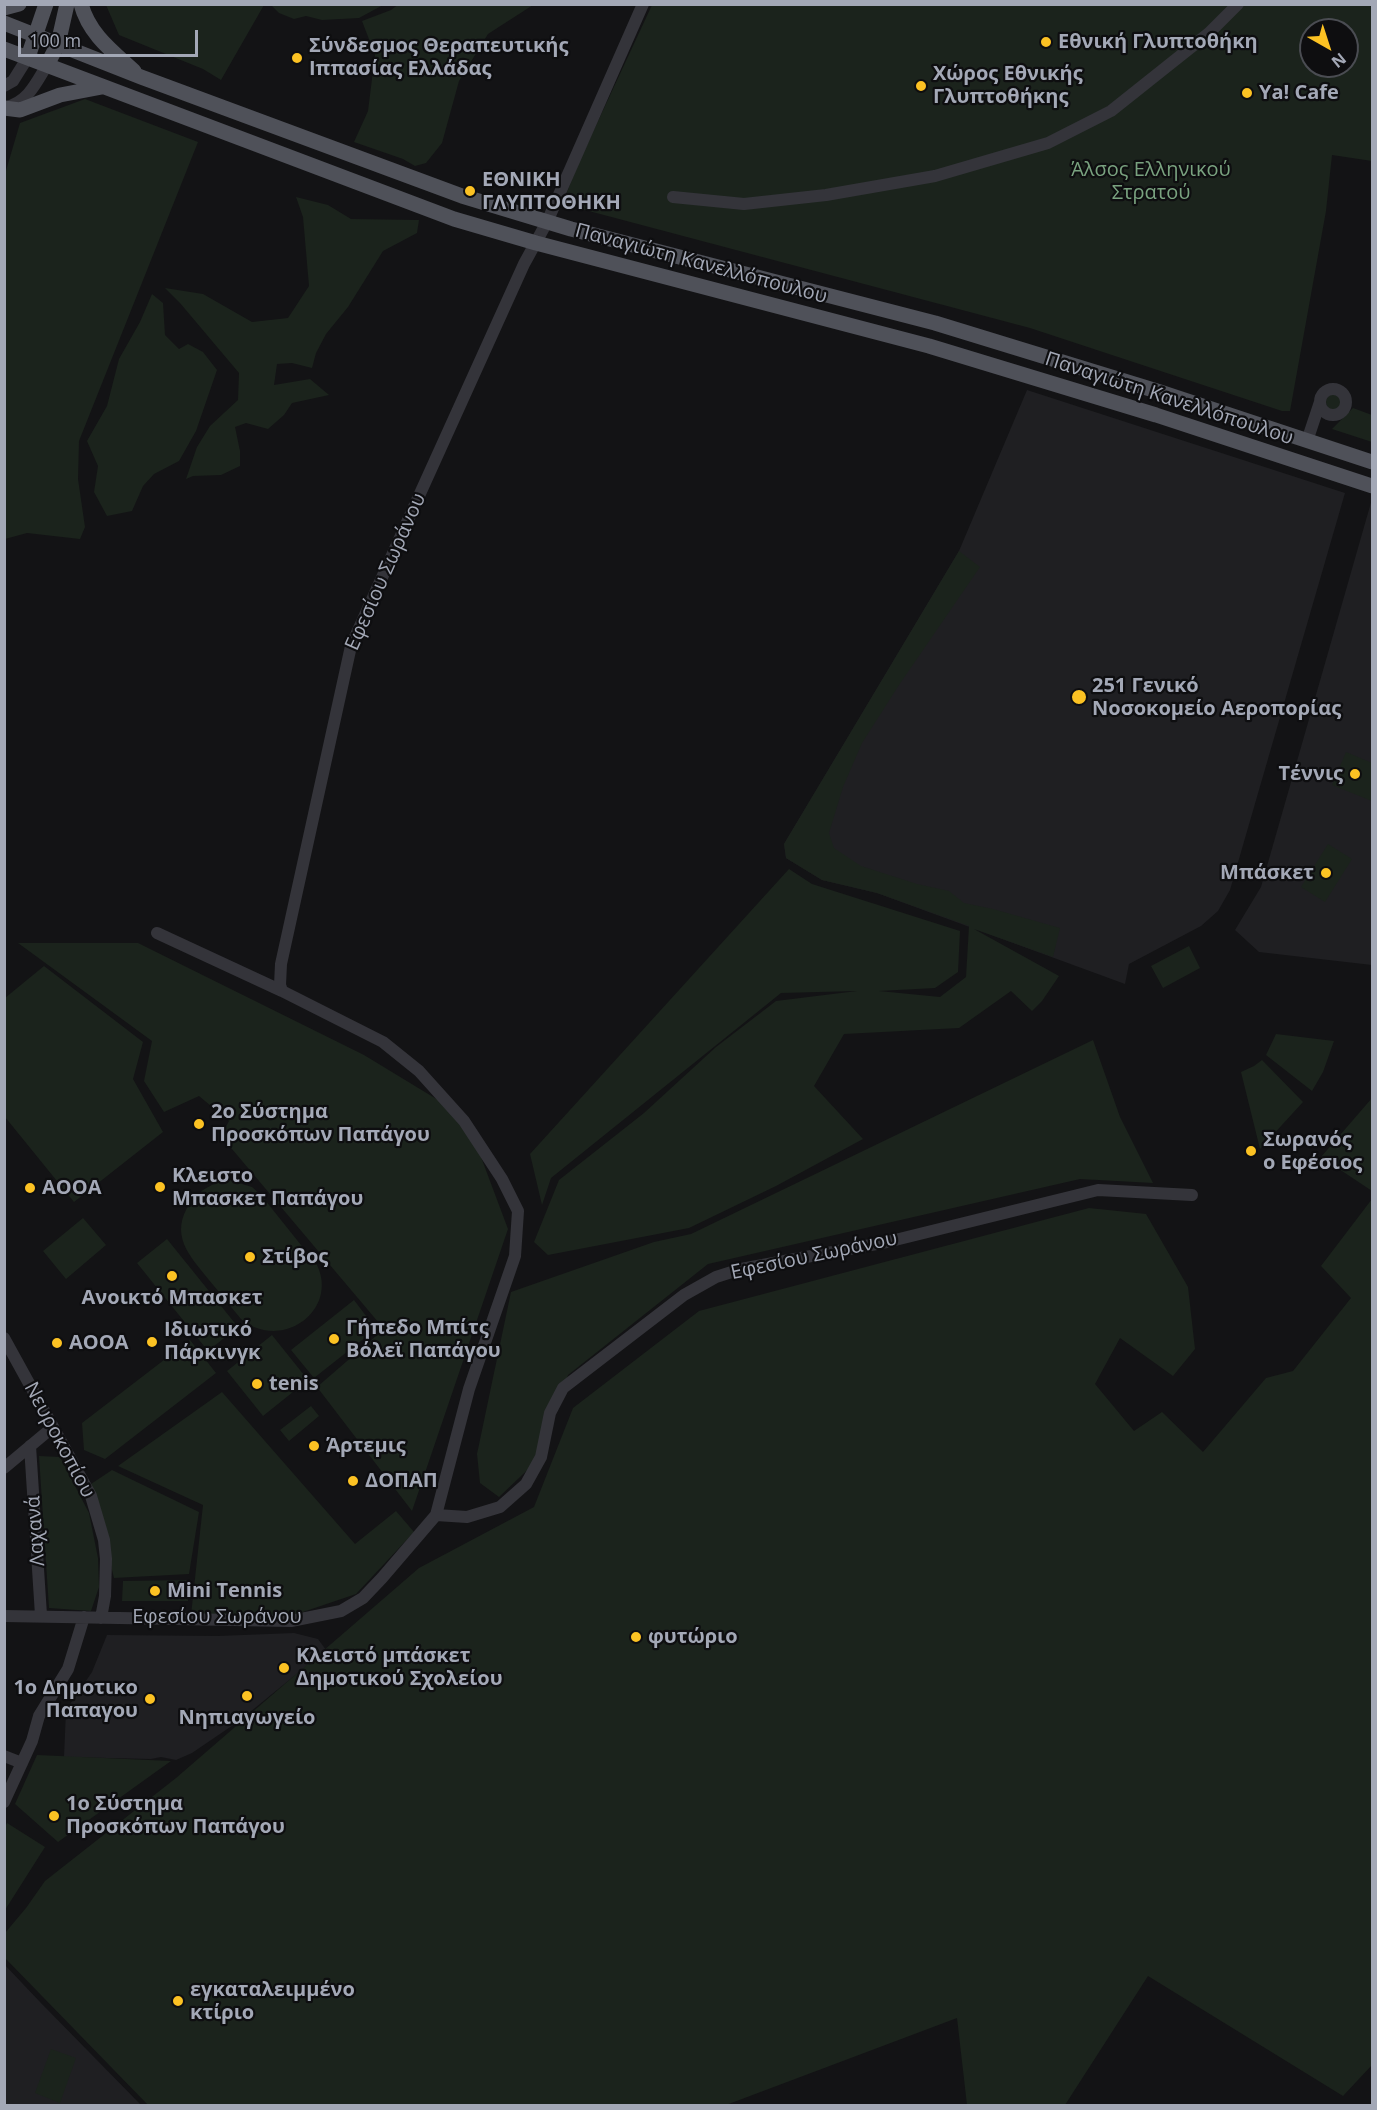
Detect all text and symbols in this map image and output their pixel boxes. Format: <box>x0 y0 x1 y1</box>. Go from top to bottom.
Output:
scale bar <box>21 18 201 56</box>
north arrow <box>1299 18 1359 78</box>
text: 100 m <box>29 28 81 52</box>
place label: Εθνική Γλυπτοθήκη <box>1058 30 1258 54</box>
place label: Σύνδεσμος Θεραπευτικής Ιππασίας Ελλάδας <box>309 34 568 81</box>
marker: Εθνική Γλυπτοθήκη <box>1039 35 1053 49</box>
text: N <box>1327 48 1351 73</box>
marker: Σύνδεσμος Θεραπευτικής Ιππασίας Ελλάδας <box>290 51 304 65</box>
place label: Χώρος Εθνικής Γλυπτοθήκης <box>933 62 1083 109</box>
marker: Χώρος Εθνικής Γλυπτοθήκης <box>914 79 928 93</box>
place label: Ya! Cafe <box>1259 81 1339 105</box>
marker: Ya! Cafe <box>1240 86 1254 100</box>
park label: Άλσος Ελληνικού Στρατού <box>1071 158 1231 205</box>
place label: ΕΘΝΙΚΗ ΓΛΥΠΤΟΘΗΚΗ <box>482 168 621 215</box>
marker: ΕΘΝΙΚΗ ΓΛΥΠΤΟΘΗΚΗ <box>463 184 477 198</box>
street label: Παναγιώτη Κανελλόπουλου <box>572 219 830 309</box>
street label: Παναγιώτη Κανελλόπουλου <box>1042 347 1296 451</box>
street label: Εφεσίου Σωράνου <box>341 490 431 654</box>
place label: 251 Γενικό Νοσοκομείο Αεροπορίας <box>1092 674 1341 721</box>
marker: 251 Γενικό Νοσοκομείο Αεροπορίας <box>1070 688 1088 706</box>
place label: Τέννις <box>1278 762 1343 786</box>
marker: Τέννις <box>1348 767 1362 781</box>
place label: Μπάσκετ <box>1220 861 1314 885</box>
marker: Μπάσκετ <box>1319 866 1333 880</box>
place label: 2ο Σύστημα Προσκόπων Παπάγου <box>211 1100 430 1147</box>
marker: 2ο Σύστημα Προσκόπων Παπάγου <box>192 1117 206 1131</box>
place label: Σωρανός ο Εφέσιος <box>1263 1128 1362 1175</box>
marker: Σωρανός ο Εφέσιος <box>1244 1144 1258 1158</box>
place label: Κλειστο Μπασκετ Παπάγου <box>172 1164 363 1211</box>
place label: AOOA <box>42 1176 101 1200</box>
marker: Κλειστο Μπασκετ Παπάγου <box>153 1180 167 1194</box>
marker: AOOA <box>23 1181 37 1195</box>
street label: Εφεσίου Σωράνου <box>729 1227 899 1285</box>
place label: Στίβος <box>262 1245 328 1269</box>
marker: Στίβος <box>243 1250 257 1264</box>
marker: Ανοικτό Μπασκετ <box>165 1269 179 1283</box>
place label: Ανοικτό Μπασκετ <box>82 1286 262 1310</box>
place label: Γήπεδο Μπίτς Βόλεϊ Παπάγου <box>346 1316 501 1363</box>
place label: Ιδιωτικό Πάρκινγκ <box>164 1318 260 1365</box>
place label: ΑΟΟΑ <box>69 1331 128 1355</box>
marker: Γήπεδο Μπίτς Βόλεϊ Παπάγου <box>327 1332 341 1346</box>
marker: Ιδιωτικό Πάρκινγκ <box>145 1335 159 1349</box>
marker: ΑΟΟΑ <box>50 1336 64 1350</box>
place label: tenis <box>269 1372 319 1396</box>
marker: tenis <box>250 1377 264 1391</box>
street label: Νευροκοπίου <box>18 1378 100 1502</box>
place label: Άρτεμις <box>326 1434 406 1458</box>
marker: Άρτεμις <box>307 1439 321 1453</box>
place label: ΔΟΠΑΠ <box>365 1469 438 1493</box>
marker: ΔΟΠΑΠ <box>346 1474 360 1488</box>
street label: Λαχανά <box>22 1495 50 1567</box>
place label: Mini Tennis <box>167 1579 282 1603</box>
marker: Mini Tennis <box>148 1584 162 1598</box>
street label: Εφεσίου Σωράνου <box>132 1605 302 1629</box>
place label: φυτώριο <box>648 1625 738 1649</box>
marker: φυτώριο <box>629 1630 643 1644</box>
place label: Κλειστό μπάσκετ Δημοτικού Σχολείου <box>296 1644 503 1691</box>
marker: Κλειστό μπάσκετ Δημοτικού Σχολείου <box>277 1661 291 1675</box>
place label: 1ο Δημοτικο Παπαγου <box>13 1676 138 1723</box>
marker: Νηπιαγωγείο <box>240 1689 254 1703</box>
marker: 1ο Δημοτικο Παπαγου <box>143 1692 157 1706</box>
place label: Νηπιαγωγείο <box>179 1706 315 1730</box>
place label: 1ο Σύστημα Προσκόπων Παπάγου <box>66 1792 285 1839</box>
marker: 1ο Σύστημα Προσκόπων Παπάγου <box>47 1809 61 1823</box>
place label: εγκαταλειμμένο κτίριο <box>190 1978 355 2025</box>
marker: εγκαταλειμμένο κτίριο <box>171 1994 185 2008</box>

